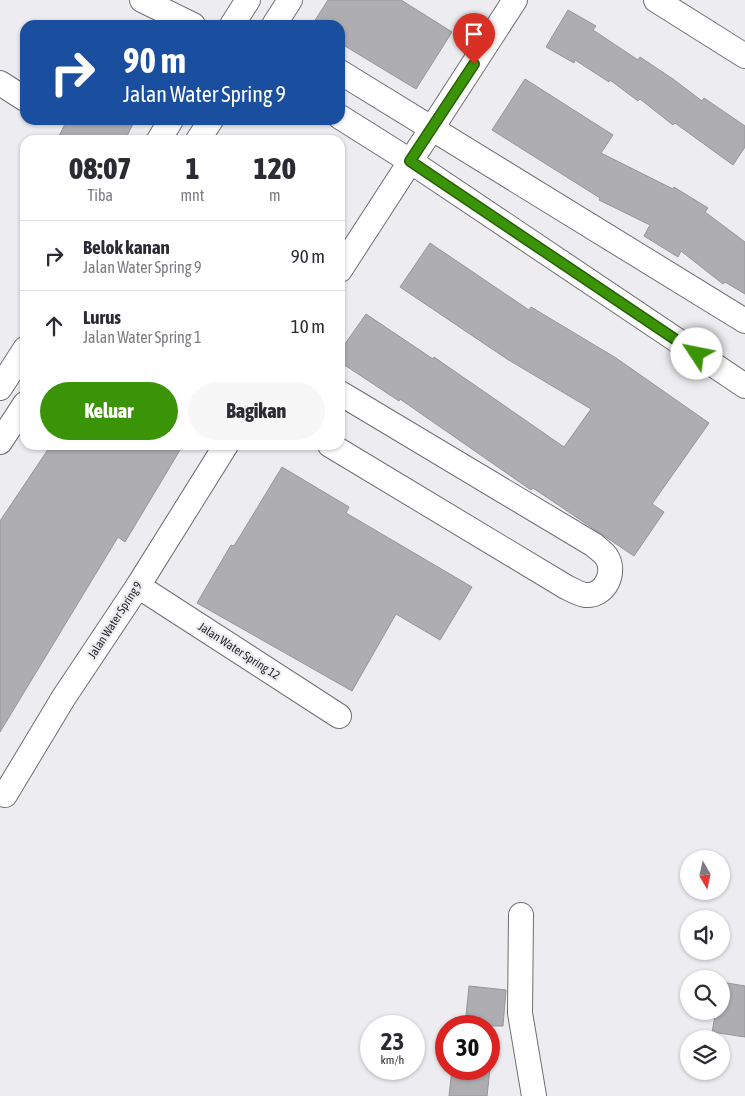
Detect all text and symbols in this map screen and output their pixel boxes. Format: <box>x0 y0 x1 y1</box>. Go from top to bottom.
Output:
pin <box>453 13 495 64</box>
icon: arrive <box>460 20 488 48</box>
icon: right <box>40 40 105 105</box>
text: 90 m <box>123 40 186 80</box>
text: Jalan Water Spring 9 <box>123 81 286 107</box>
text: 08:07 <box>69 151 131 185</box>
text: 1 <box>185 151 200 185</box>
text: 120 <box>254 151 296 185</box>
text: Tiba <box>88 186 113 204</box>
text: mnt <box>181 186 204 204</box>
text: m <box>269 186 280 204</box>
text: Belok kanan <box>83 236 170 258</box>
icon: right <box>40 242 68 270</box>
text: 90 m <box>291 245 325 267</box>
text: Jalan Water Spring 9 <box>83 258 201 276</box>
text: Lurus <box>83 306 121 328</box>
icon: ahead <box>40 312 68 340</box>
text: 10 m <box>291 315 325 337</box>
position arrow <box>670 327 722 379</box>
text: Jalan Water Spring 1 <box>83 328 201 346</box>
button: Keluar <box>40 382 178 440</box>
button: Bagikan <box>188 382 325 440</box>
street label: Jalan Water Spring 9 <box>85 579 145 661</box>
street label: Jalan Water Spring 12 <box>196 619 282 683</box>
north arrow <box>680 850 730 900</box>
map controls <box>680 850 730 1080</box>
button: sound <box>680 910 730 960</box>
button: search <box>680 970 730 1020</box>
speed limit sign: 30 <box>435 1015 500 1080</box>
text: 23 <box>381 1027 404 1055</box>
button: layers <box>680 1030 730 1080</box>
text: km/h <box>381 1053 404 1067</box>

